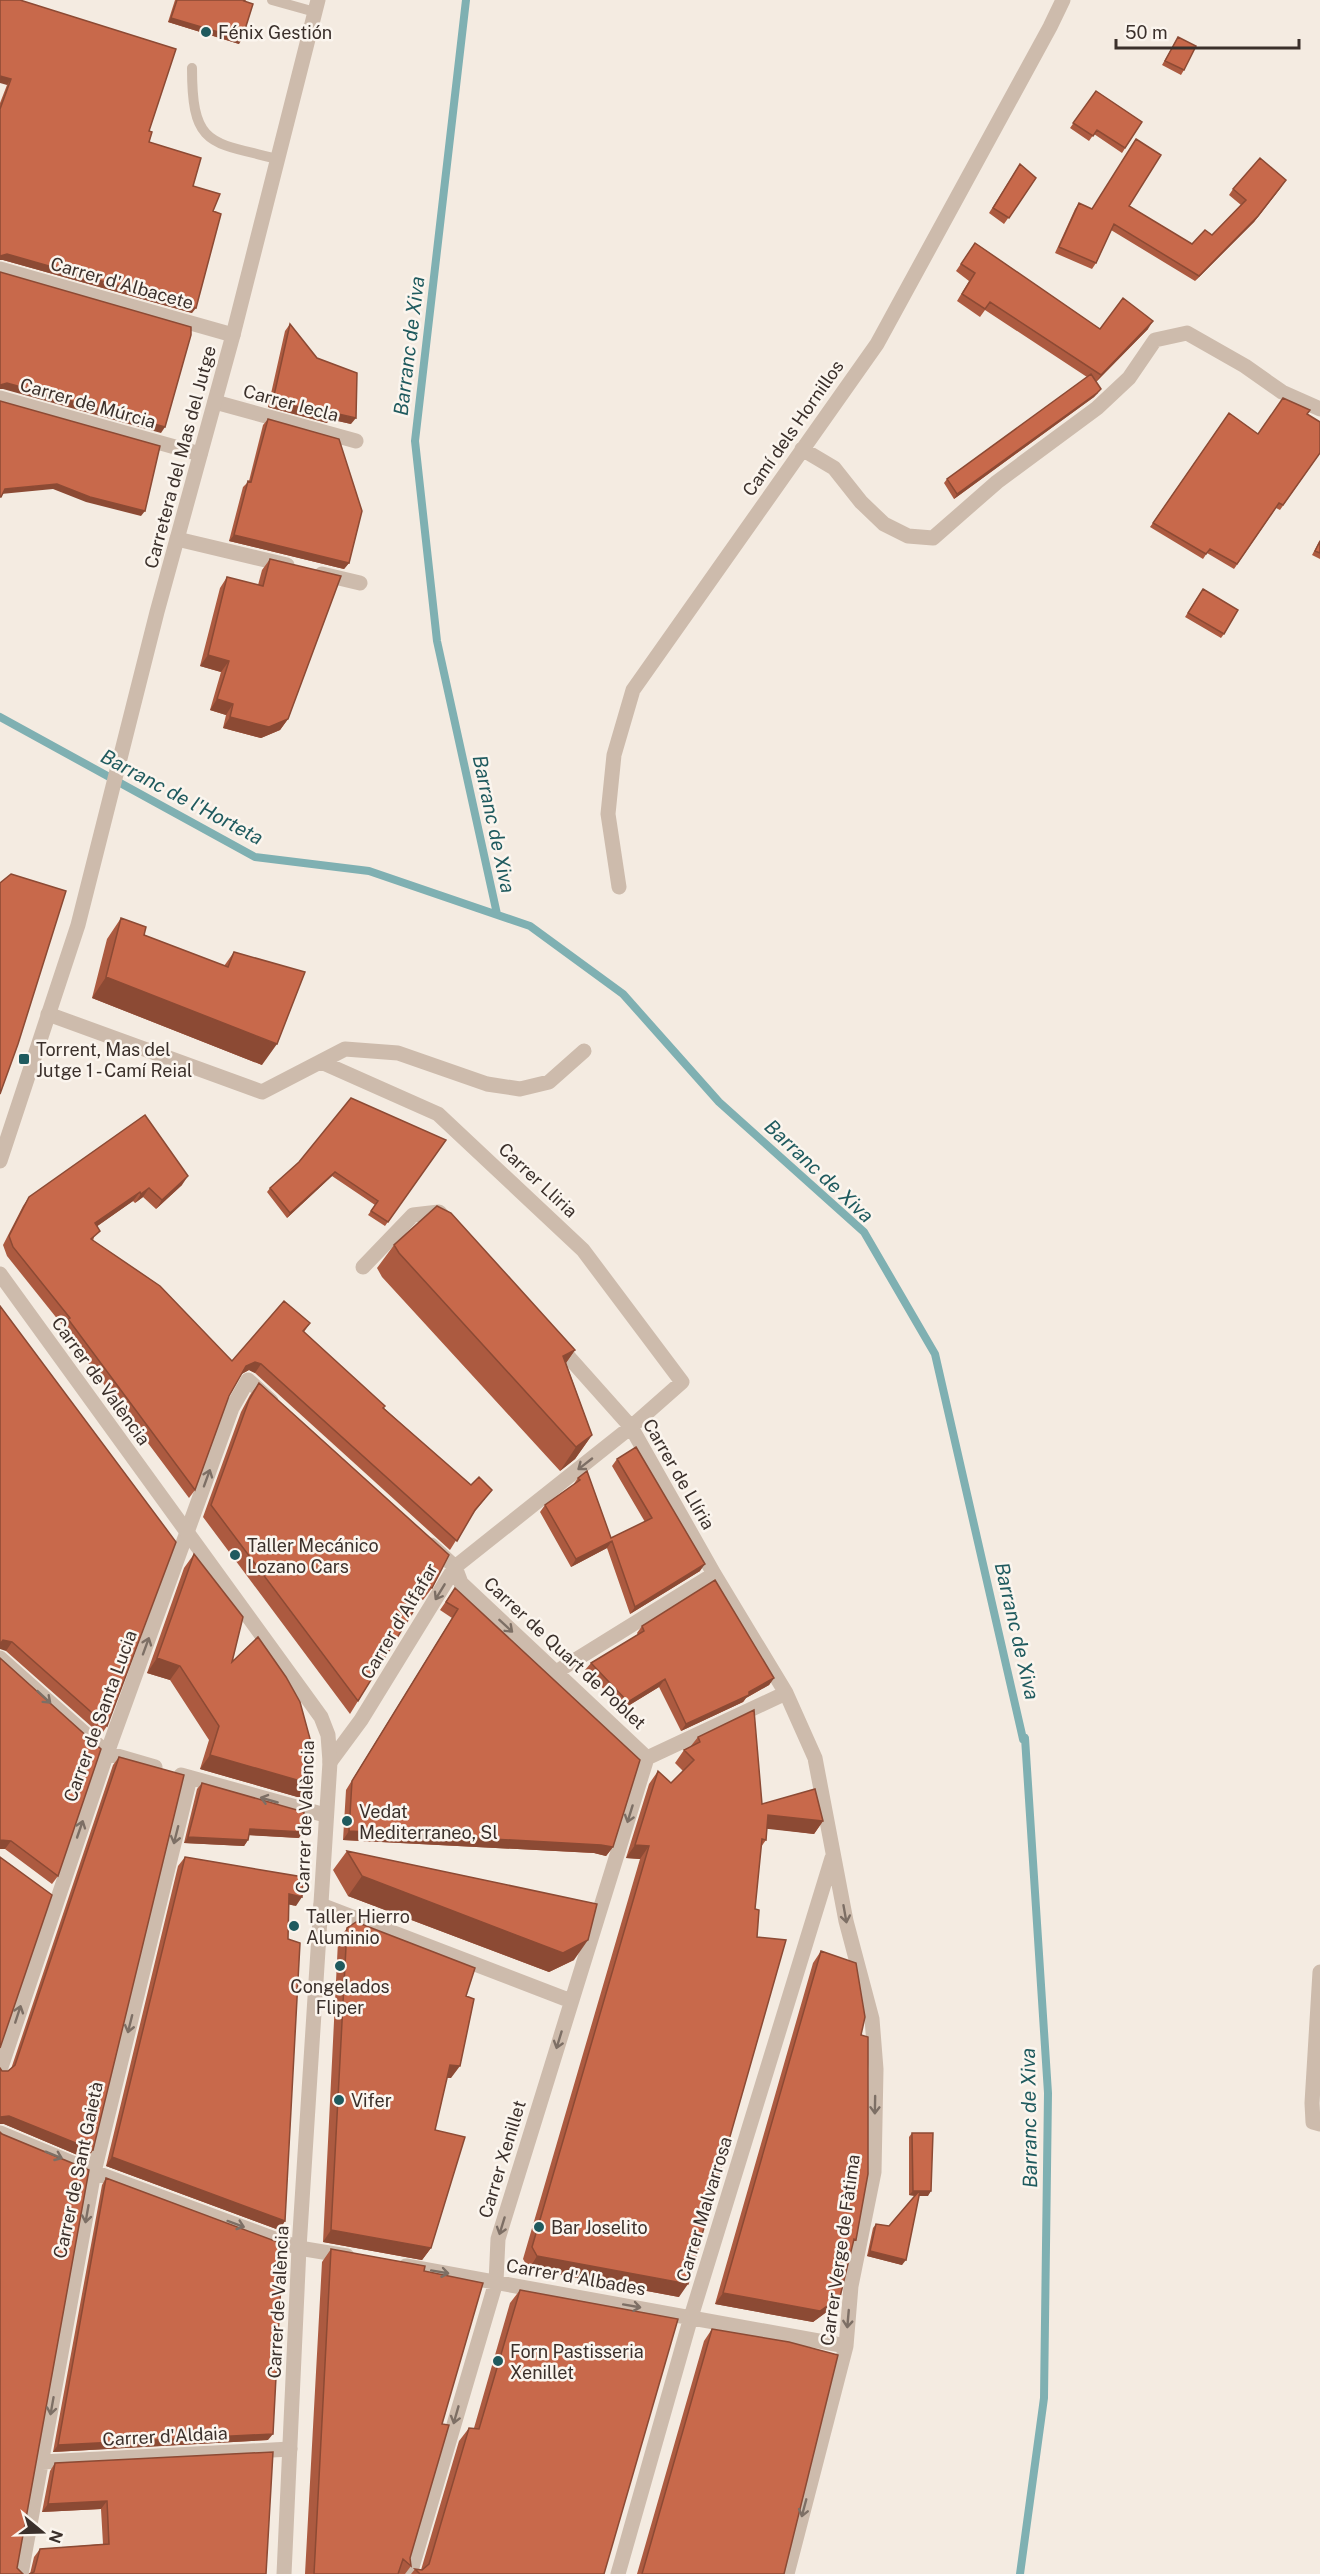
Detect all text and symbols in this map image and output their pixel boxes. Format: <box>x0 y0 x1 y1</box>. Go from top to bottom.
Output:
scale bar <box>1116 12 1299 50</box>
place label: Fénix Gestión <box>218 22 332 43</box>
text: 50 m <box>1125 22 1168 43</box>
marker: Fénix Gestión <box>199 25 213 39</box>
street label: Carrer d'Albacete <box>48 253 196 313</box>
water label: Barranc de Xiva <box>389 275 429 417</box>
street label: Carretera del Mas del Jutge <box>140 343 220 571</box>
street label: Camí dels Hornillos <box>738 356 848 500</box>
street label: Carrer de Múrcia <box>18 374 158 432</box>
street label: Carrer Iecla <box>241 380 341 426</box>
water label: Barranc de l'Horteta <box>97 744 267 850</box>
water label: Barranc de Xiva <box>468 753 520 895</box>
place label: Torrent, Mas del Jutge 1 - Camí Reial <box>36 1039 192 1081</box>
marker: Torrent, Mas del Jutge 1 - Camí Reial <box>17 1052 31 1066</box>
water label: Barranc de Xiva <box>760 1114 878 1228</box>
street label: Carrer Lliria <box>494 1138 582 1222</box>
street label: Carrer de València <box>47 1313 155 1449</box>
street label: Carrer de Llíria <box>639 1415 719 1533</box>
one-way arrow <box>577 1457 593 1470</box>
one-way arrow <box>202 1469 213 1488</box>
place label: Taller Mecánico Lozano Cars <box>247 1535 379 1577</box>
marker: Taller Mecánico Lozano Cars <box>228 1548 242 1562</box>
street label: Carrer d'Alfafar <box>356 1559 442 1683</box>
water label: Barranc de Xiva <box>990 1560 1044 1702</box>
street label: Carrer de Quart de Poblet <box>480 1572 650 1734</box>
one-way arrow <box>433 1583 445 1600</box>
one-way arrow <box>499 1618 514 1633</box>
street label: Carrer de Santa Lucia <box>59 1627 141 1805</box>
one-way arrow <box>141 1637 152 1655</box>
one-way arrow <box>36 1690 51 1704</box>
street label: Carrer de València <box>292 1740 318 1894</box>
one-way arrow <box>260 1794 279 1805</box>
place label: Vedat Mediterraneo, Sl <box>359 1801 498 1843</box>
one-way arrow <box>624 1804 635 1823</box>
marker: Vedat Mediterraneo, Sl <box>340 1814 354 1828</box>
one-way arrow <box>76 1820 87 1839</box>
one-way arrow <box>170 1825 182 1844</box>
one-way arrow <box>839 1903 850 1923</box>
place label: Taller Hierro Aluminio <box>306 1906 410 1948</box>
marker: Taller Hierro Aluminio <box>287 1919 301 1933</box>
marker: Congelados Fliper <box>333 1959 347 1973</box>
place label: Congelados Fliper <box>290 1976 390 2018</box>
one-way arrow <box>13 2005 24 2024</box>
one-way arrow <box>124 2015 136 2034</box>
one-way arrow <box>553 2030 564 2049</box>
water label: Barranc de Xiva <box>1016 2048 1042 2188</box>
street label: Carrer de Sant Gaietà <box>49 2080 107 2260</box>
place label: Vifer <box>351 2090 392 2111</box>
marker: Vifer <box>332 2093 346 2107</box>
one-way arrow <box>869 2095 881 2115</box>
street label: Carrer Xenillet <box>474 2098 530 2220</box>
street label: Carrer Malvarrosa <box>672 2134 736 2284</box>
one-way arrow <box>44 2150 63 2161</box>
street label: Carrer Verge de Fàtima <box>816 2153 864 2347</box>
one-way arrow <box>81 2204 92 2224</box>
one-way arrow <box>496 2216 507 2235</box>
place label: Bar Joselito <box>551 2217 648 2238</box>
one-way arrow <box>226 2220 245 2231</box>
marker: Bar Joselito <box>532 2220 546 2234</box>
street label: Carrer de València <box>264 2225 292 2379</box>
street label: Carrer d'Albades <box>505 2254 647 2300</box>
one-way arrow <box>429 2267 449 2278</box>
one-way arrow <box>621 2301 641 2312</box>
one-way arrow <box>843 2308 854 2328</box>
place label: Forn Pastisseria Xenillet <box>510 2341 644 2383</box>
marker: Forn Pastisseria Xenillet <box>491 2354 505 2368</box>
one-way arrow <box>46 2396 57 2416</box>
one-way arrow <box>450 2405 461 2424</box>
street label: Carrer d'Aldaia <box>102 2422 228 2450</box>
one-way arrow <box>798 2498 809 2517</box>
north arrow <box>12 2502 72 2562</box>
text: N <box>45 2528 67 2546</box>

